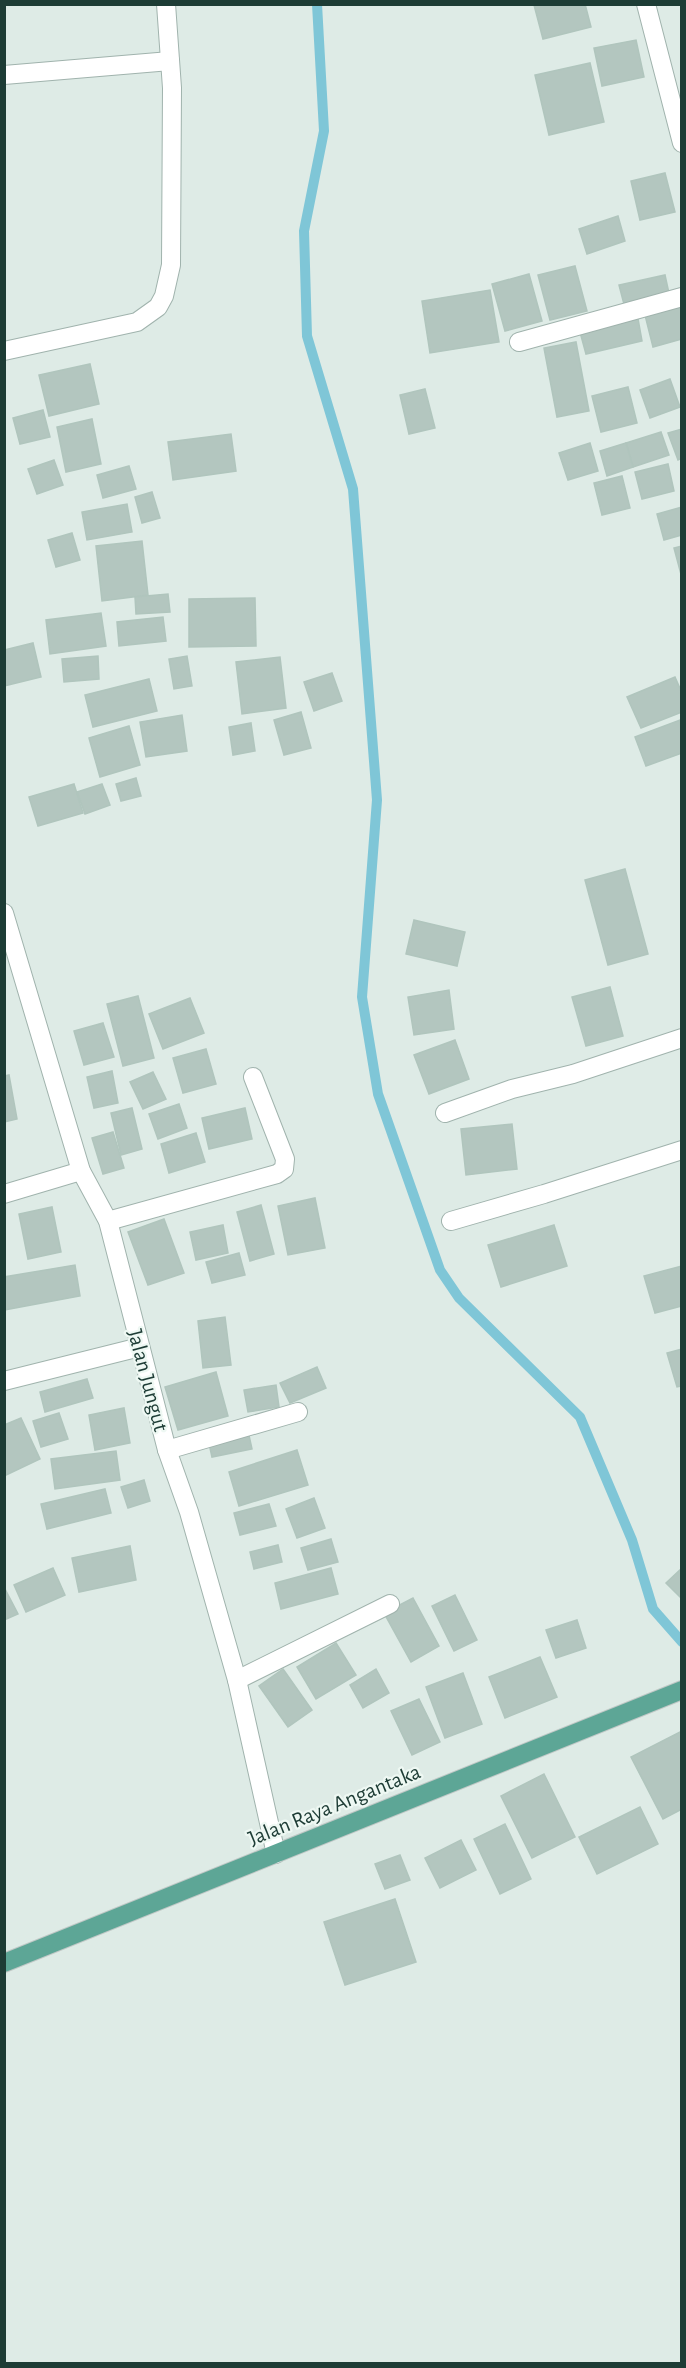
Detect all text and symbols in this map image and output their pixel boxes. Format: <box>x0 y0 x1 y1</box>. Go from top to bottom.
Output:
street label: Jalan Jungut <box>124 1327 172 1434</box>
street label: Jalan Raya Angantaka <box>245 1760 424 1850</box>

